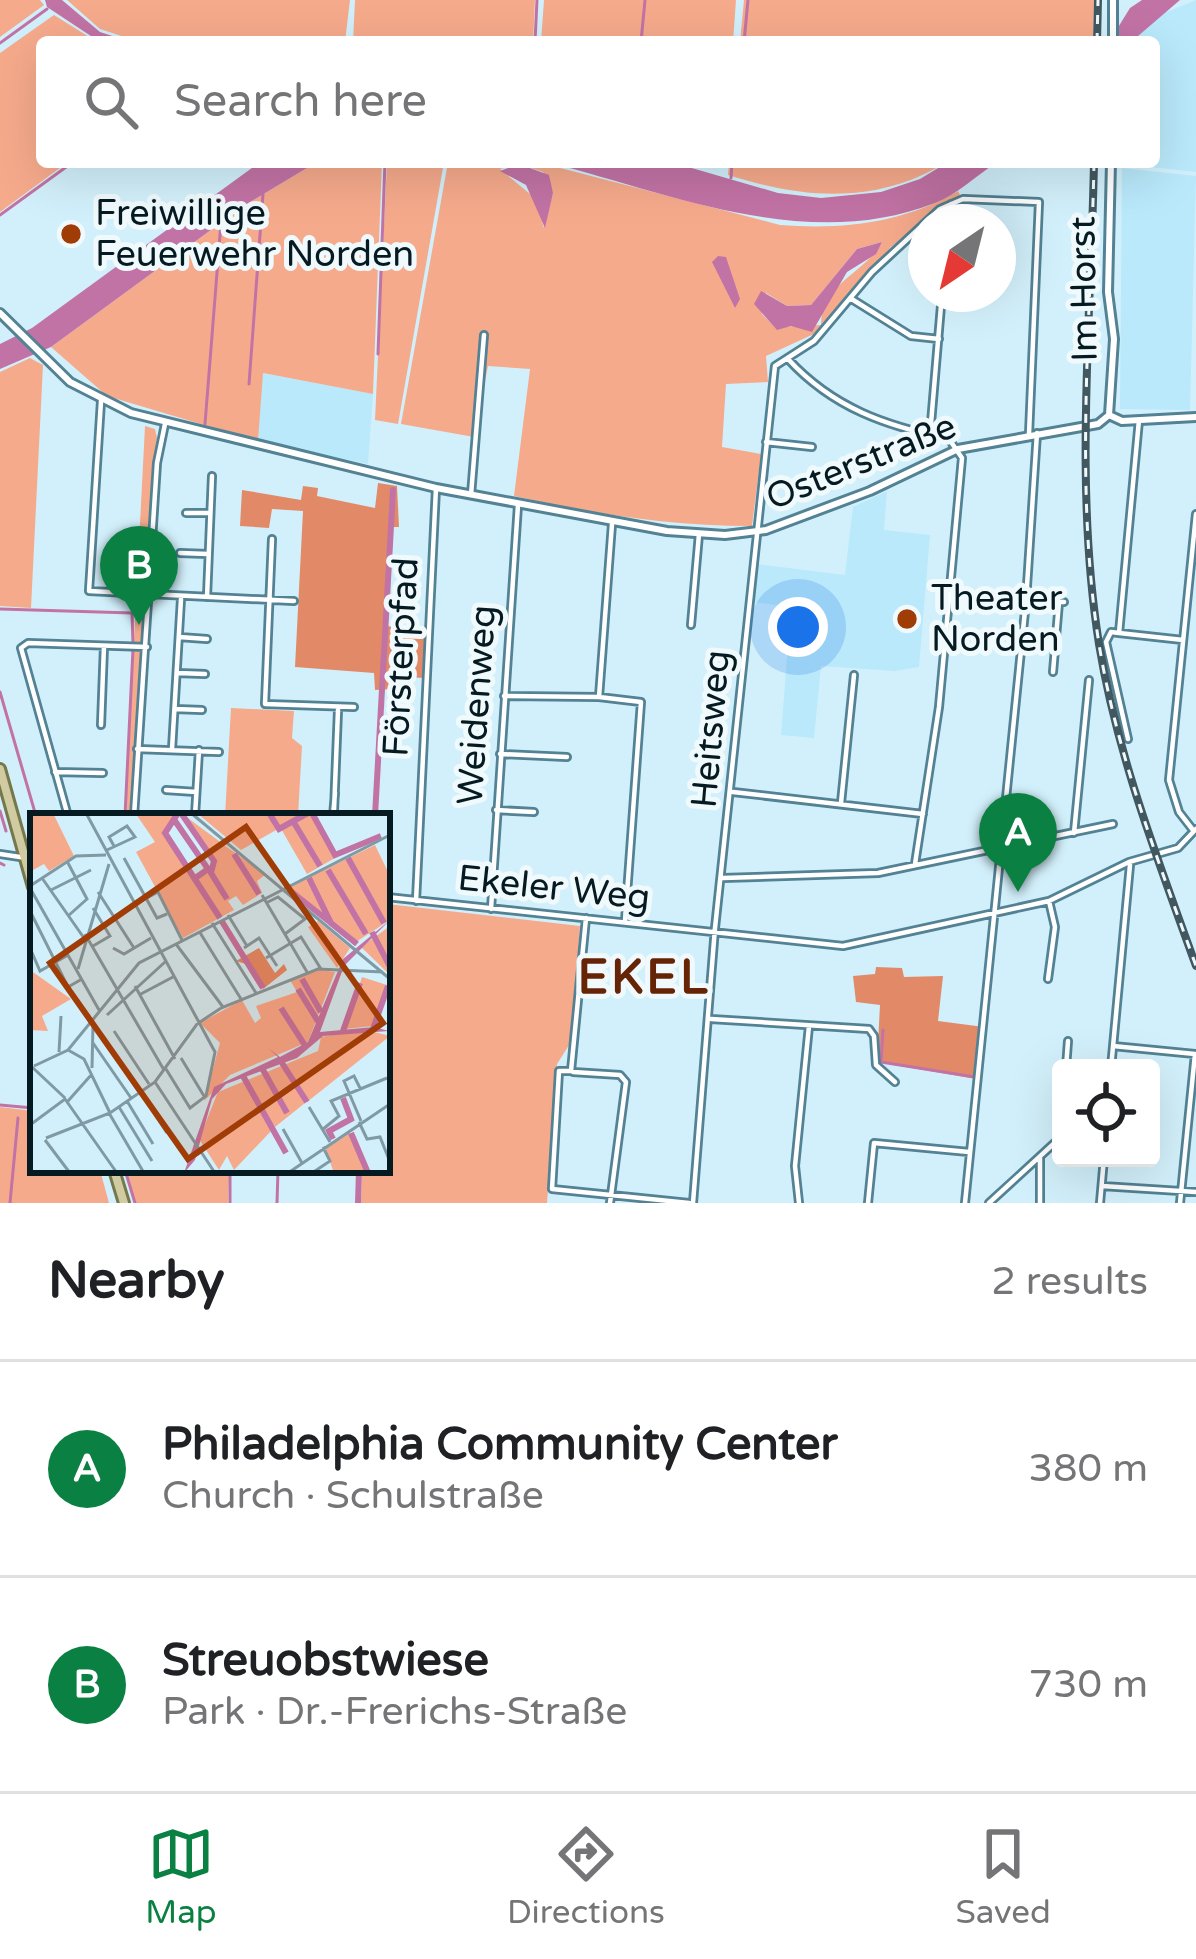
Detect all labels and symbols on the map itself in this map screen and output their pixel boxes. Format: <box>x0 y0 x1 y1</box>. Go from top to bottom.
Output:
place label: Freiwillige Feuerwehr Norden <box>95 192 414 276</box>
north arrow <box>908 204 1016 312</box>
street label: Im Horst <box>1061 216 1107 362</box>
marker: Freiwillige Feuerwehr Norden <box>58 221 84 247</box>
street label: Osterstraße <box>760 404 962 520</box>
pin: B <box>100 526 178 625</box>
street label: Försterpfad <box>374 556 428 758</box>
place label: Theater Norden <box>931 577 1063 661</box>
your location <box>768 597 828 657</box>
street label: Weidenweg <box>449 604 505 806</box>
marker: Theater Norden <box>894 606 920 632</box>
street label: Heitsweg <box>683 648 739 810</box>
pin: A <box>979 793 1057 892</box>
inset map <box>30 813 390 1173</box>
street label: Ekeler Weg <box>456 857 652 919</box>
district label: EKEL <box>577 949 711 1007</box>

